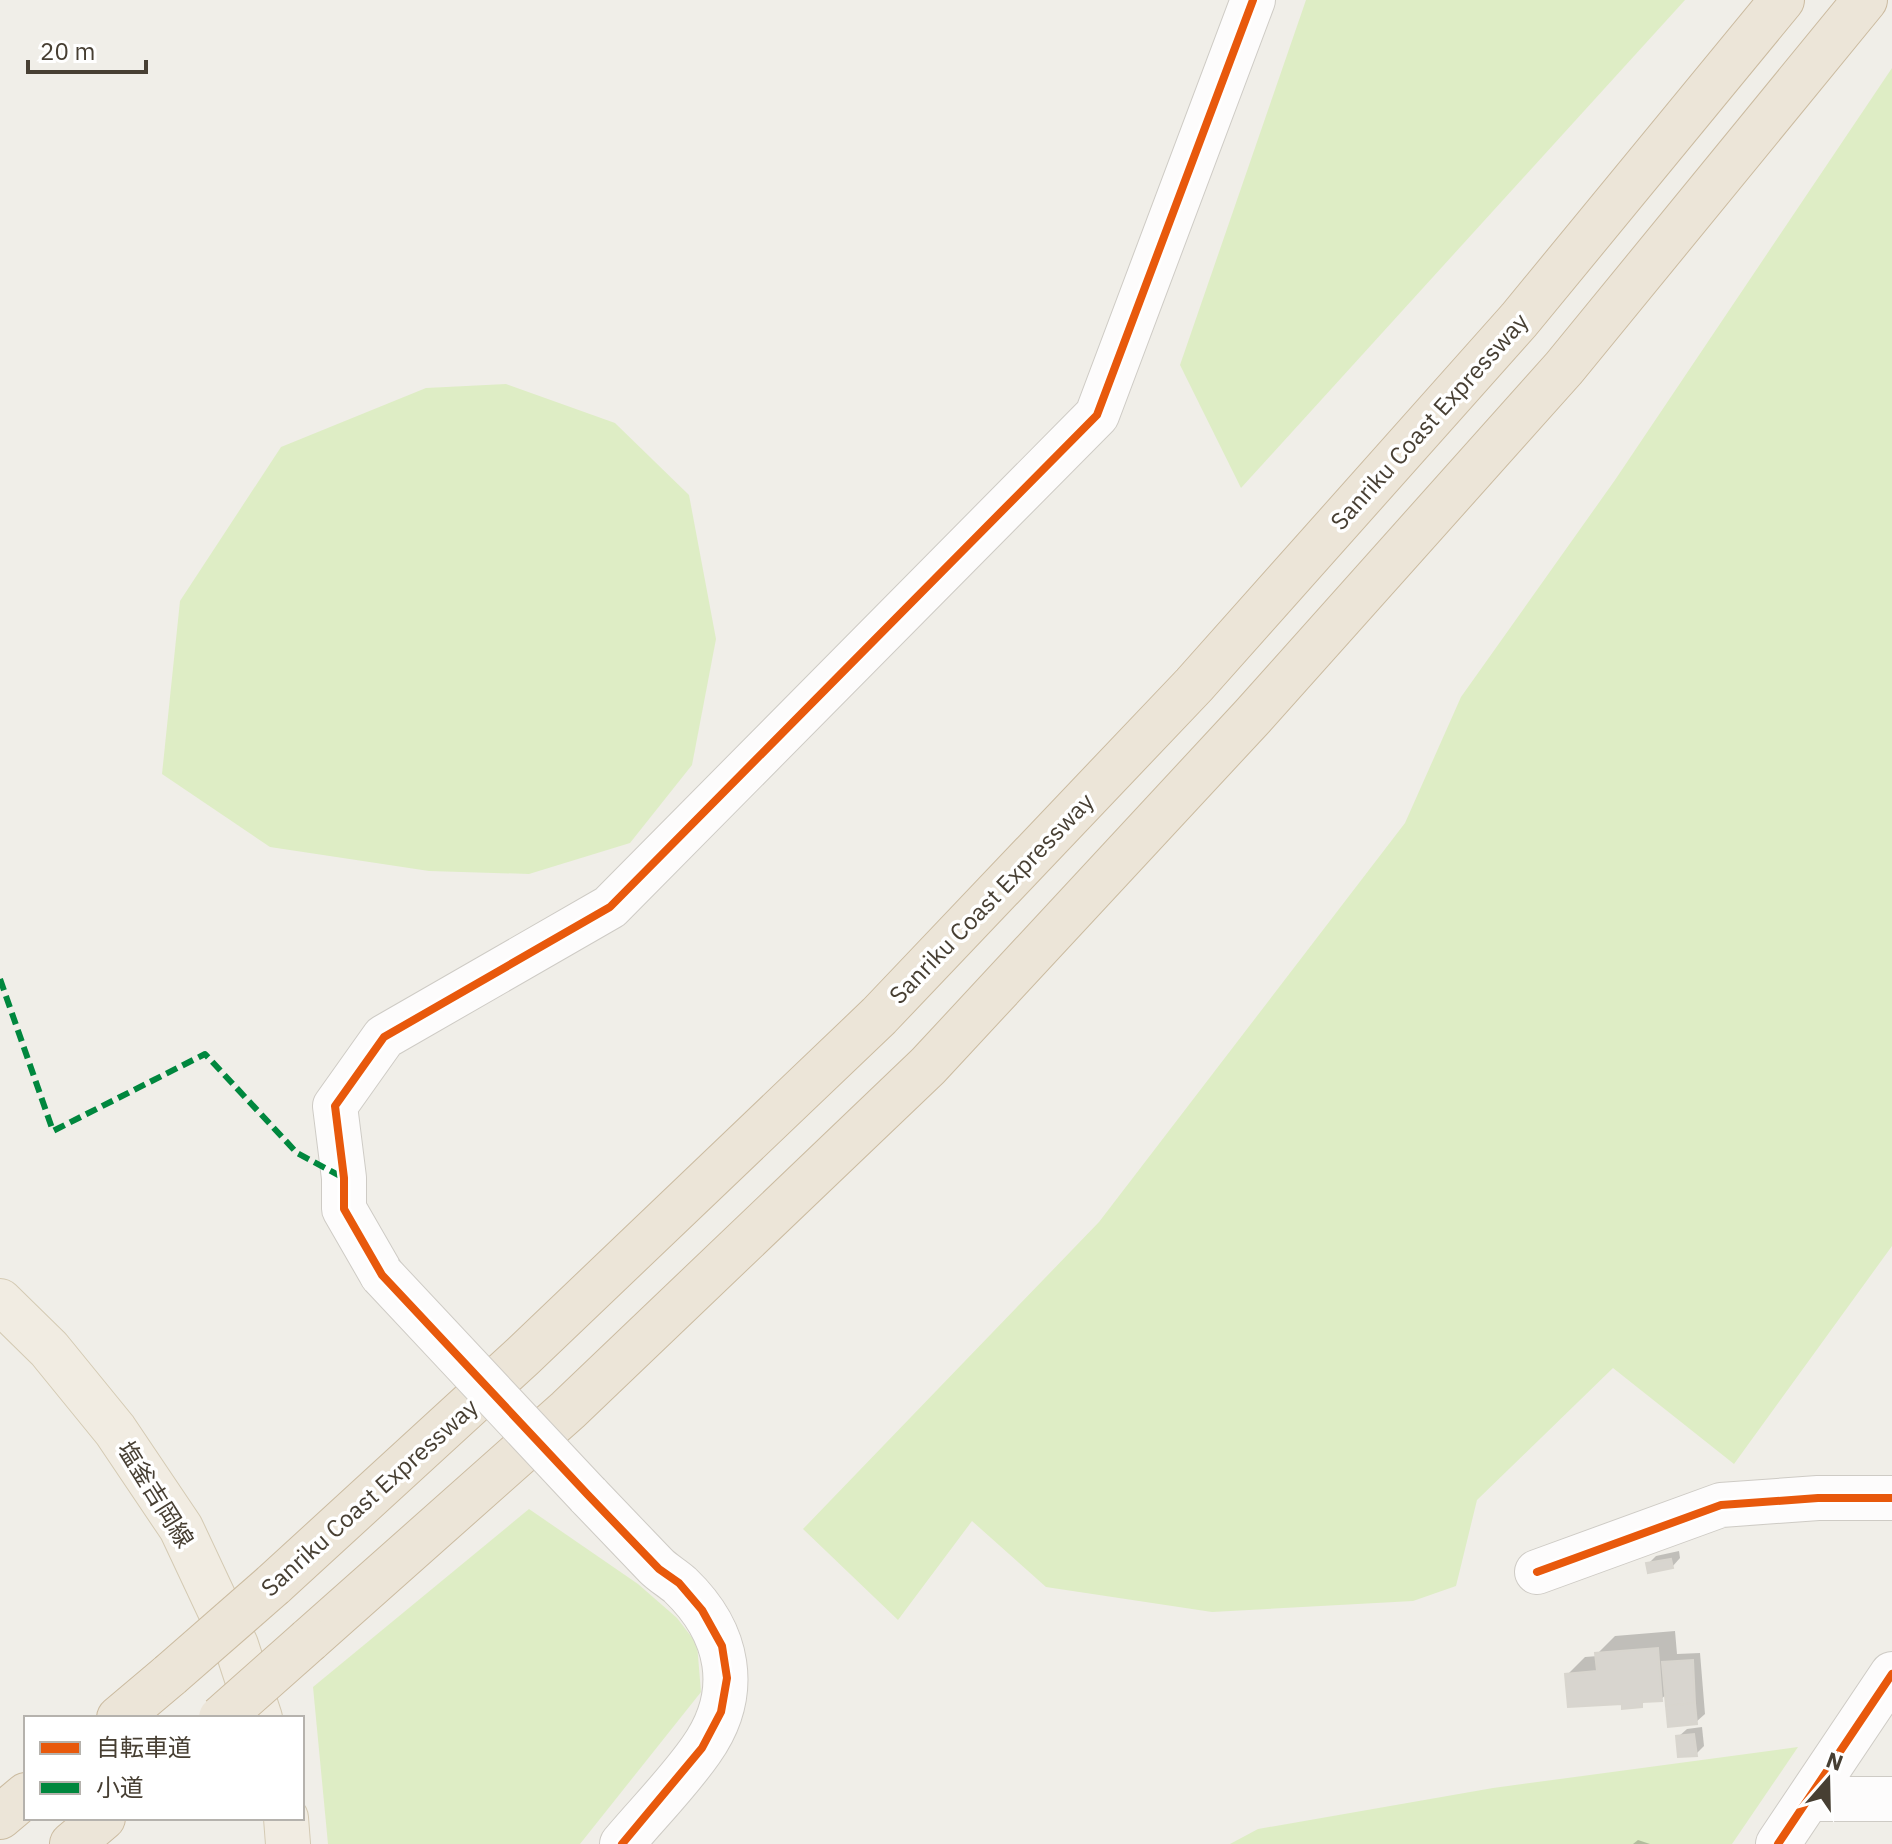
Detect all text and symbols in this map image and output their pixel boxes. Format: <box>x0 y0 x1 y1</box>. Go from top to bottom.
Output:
scale bar <box>28 24 146 74</box>
text: 20 m <box>40 35 95 67</box>
street label: Sanriku Coast Expressway <box>1323 306 1535 536</box>
street label: Sanriku Coast Expressway <box>882 786 1100 1010</box>
street label: Sanriku Coast Expressway <box>254 1391 484 1603</box>
street label: 塩釜吉岡線 <box>111 1435 201 1553</box>
legend <box>24 1716 304 1820</box>
text: 自転車道 <box>96 1731 192 1763</box>
north arrow <box>1788 1740 1868 1820</box>
text: N <box>1823 1744 1847 1777</box>
text: 小道 <box>96 1771 144 1803</box>

